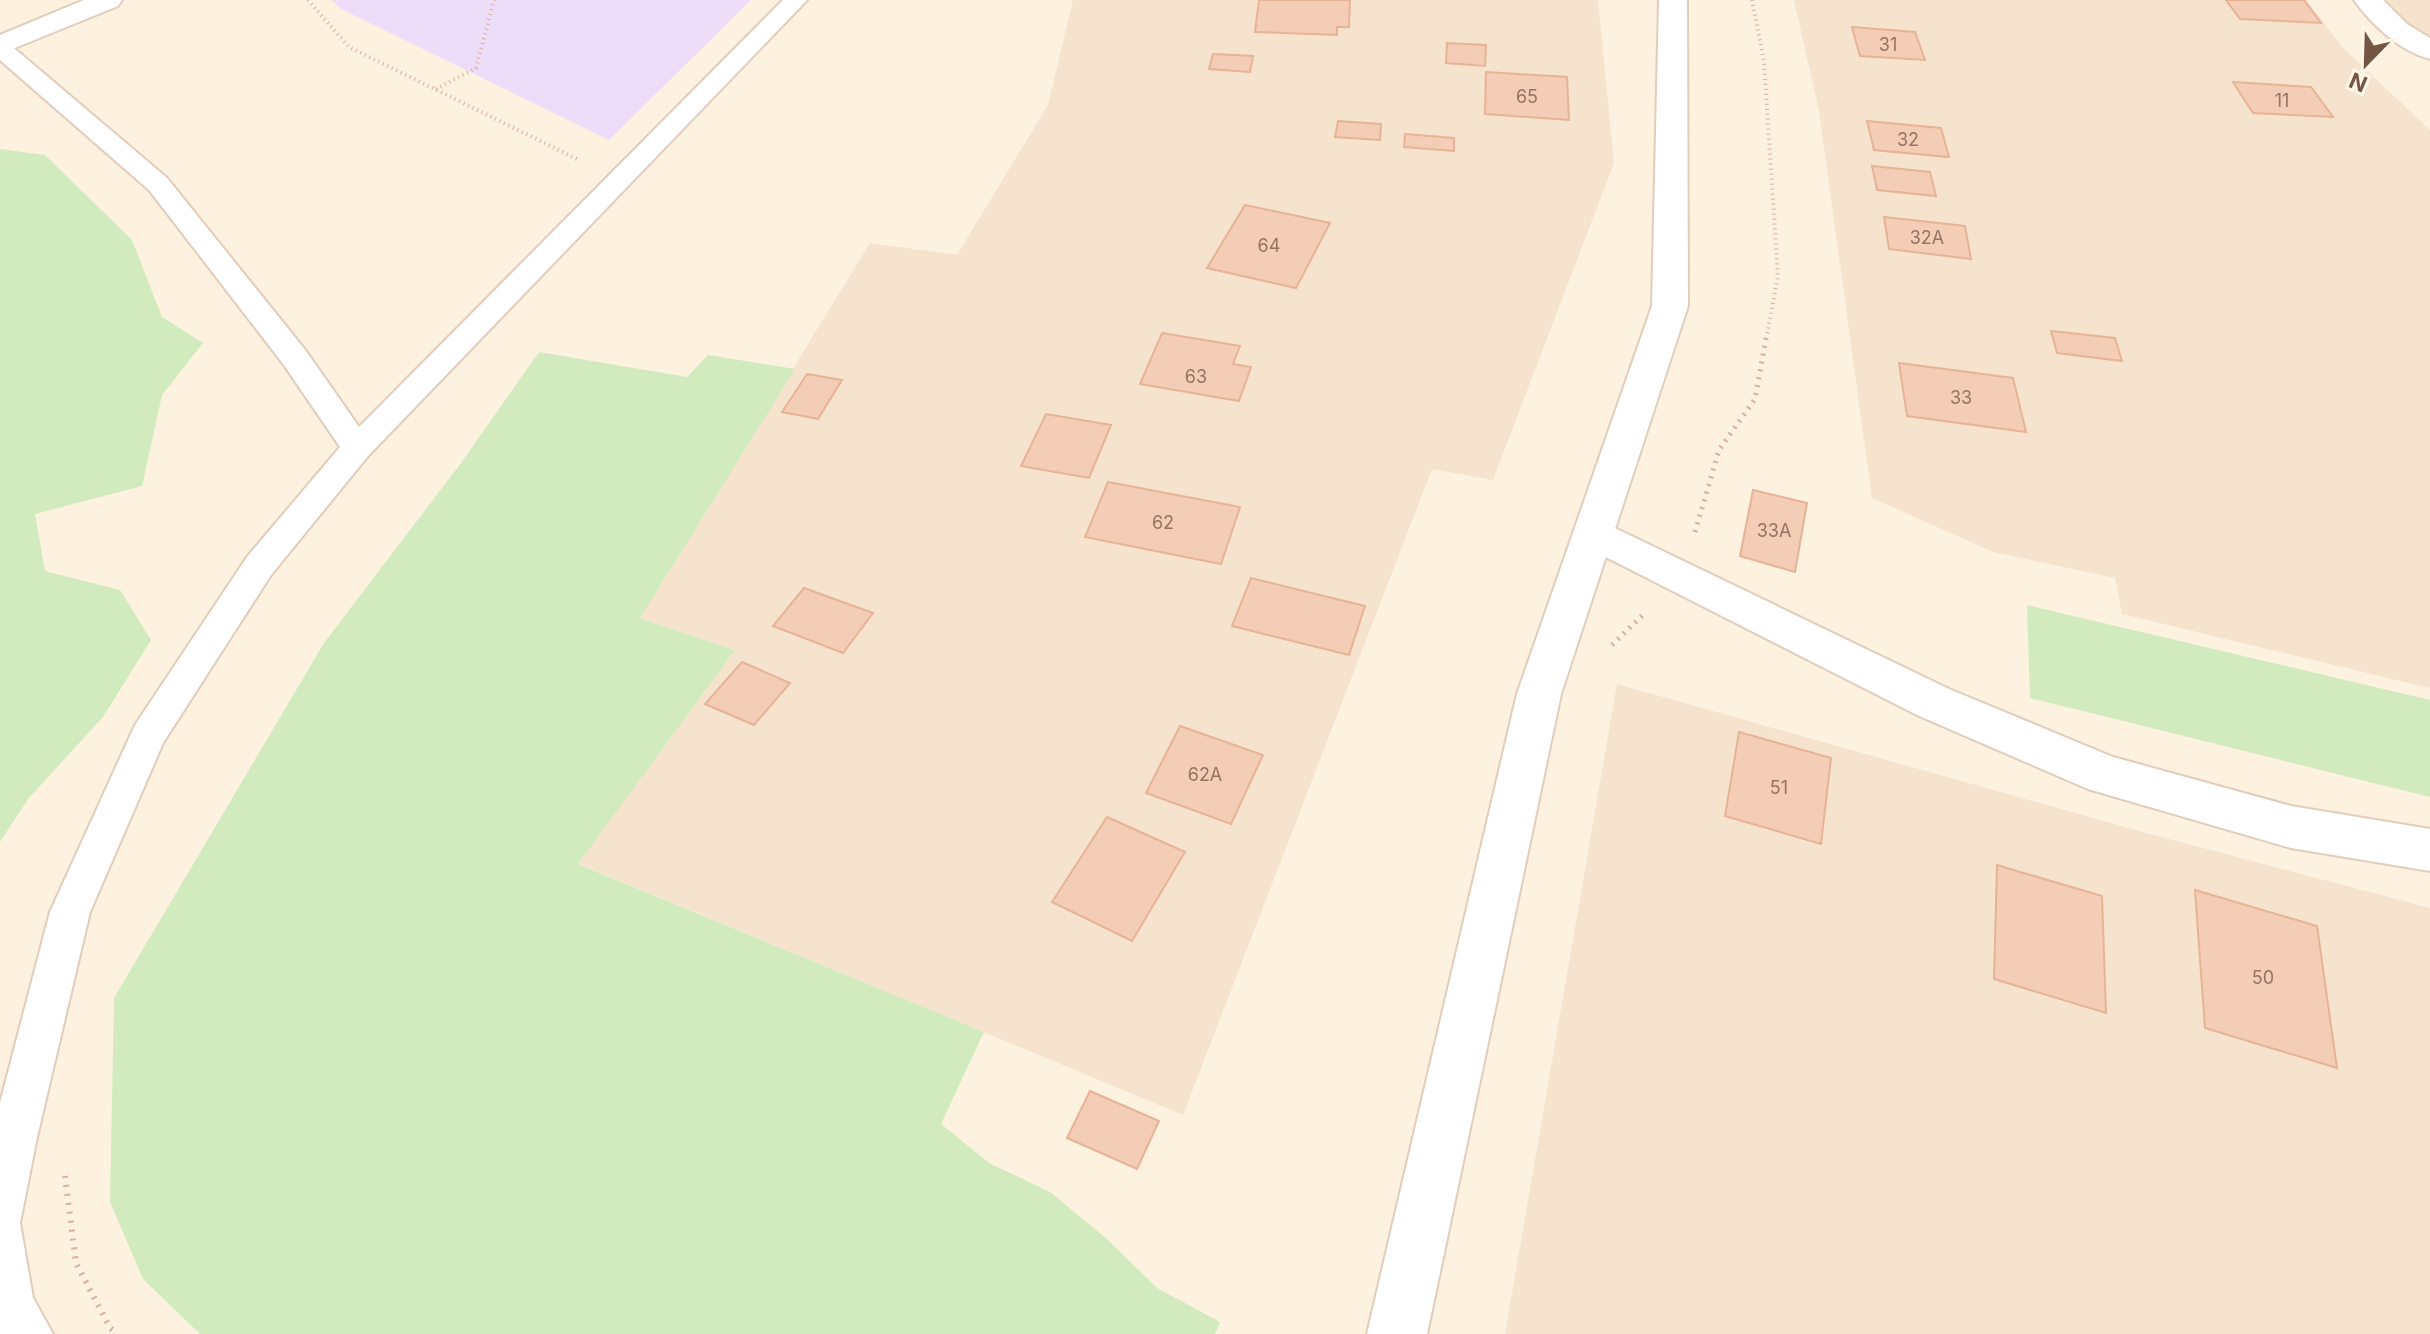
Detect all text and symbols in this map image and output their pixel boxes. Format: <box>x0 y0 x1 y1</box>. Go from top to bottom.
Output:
north arrow <box>2326 24 2406 104</box>
house number: 31 <box>1879 34 1897 55</box>
text: N <box>2345 67 2371 98</box>
house number: 65 <box>1516 86 1538 107</box>
house number: 11 <box>2275 90 2289 111</box>
house number: 32 <box>1897 129 1919 150</box>
house number: 32А <box>1910 227 1944 248</box>
house number: 64 <box>1258 235 1280 256</box>
house number: 63 <box>1185 366 1207 387</box>
house number: 33 <box>1950 387 1972 408</box>
house number: 62 <box>1152 512 1174 533</box>
house number: 33А <box>1757 520 1791 541</box>
house number: 62А <box>1188 764 1222 785</box>
house number: 51 <box>1770 777 1788 798</box>
house number: 50 <box>2252 967 2274 988</box>

